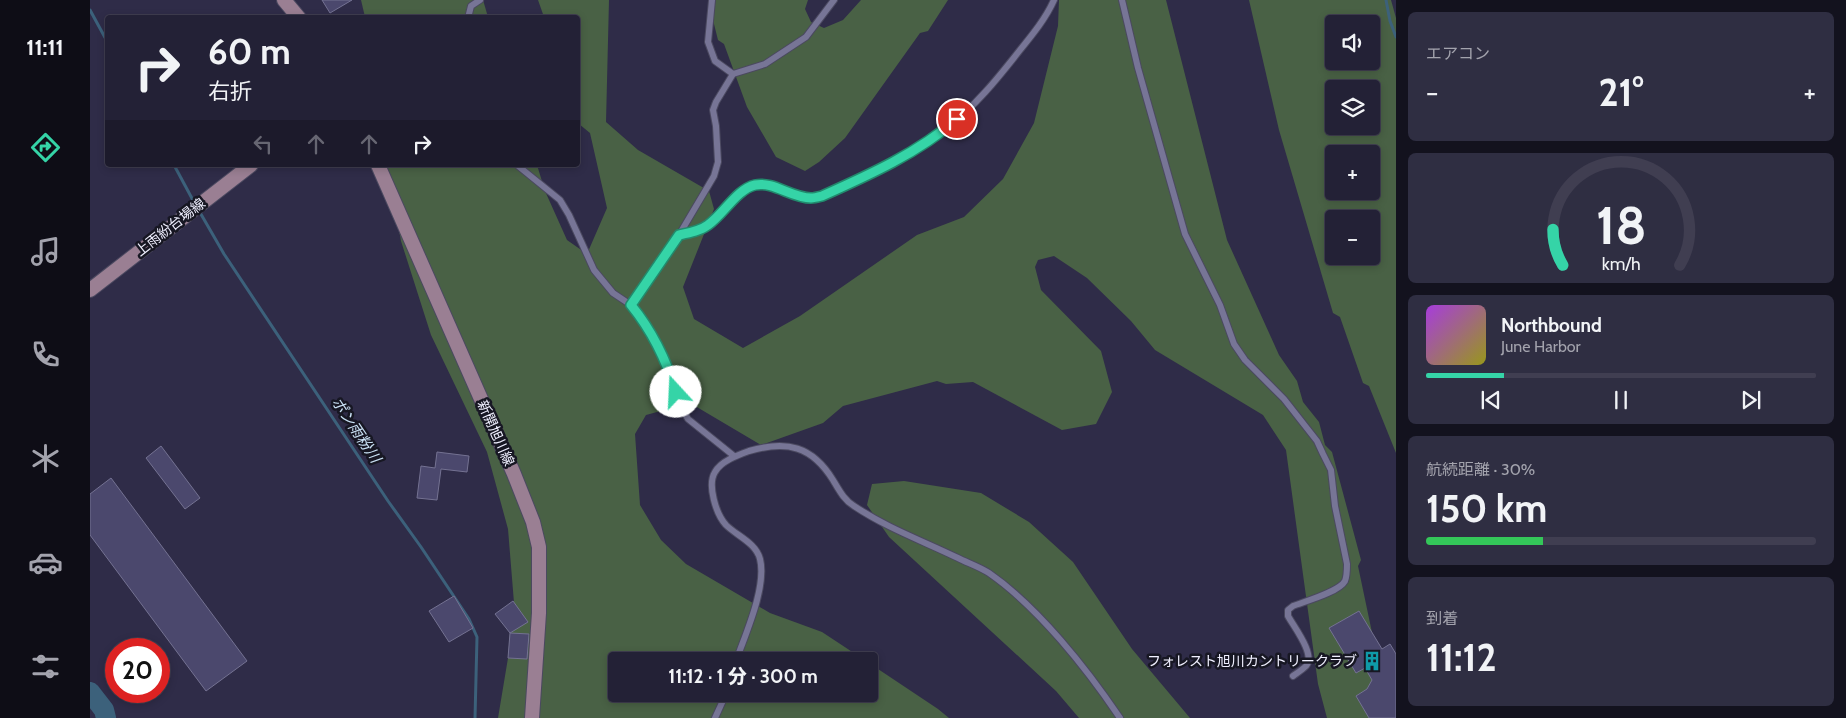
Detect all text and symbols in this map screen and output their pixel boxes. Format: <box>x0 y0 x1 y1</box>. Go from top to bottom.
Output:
map controls <box>1325 15 1380 265</box>
button: sound <box>1325 15 1380 70</box>
text: 60 m <box>208 30 291 73</box>
text: 11:11 <box>26 34 64 61</box>
icon: right <box>125 35 190 100</box>
text: エアコン <box>1426 44 1490 63</box>
text: 21° <box>1598 69 1644 116</box>
text: − <box>1426 75 1438 109</box>
text: + <box>1804 75 1816 109</box>
text: 右折 <box>208 78 252 105</box>
button: layers <box>1325 80 1380 135</box>
pin <box>936 98 978 140</box>
icon: arrive <box>943 105 971 133</box>
icon: directions <box>28 130 63 165</box>
icon: left <box>249 130 277 158</box>
icon: ahead <box>302 130 330 158</box>
icon: ahead <box>355 130 383 158</box>
icon: right <box>408 130 436 158</box>
button: + <box>1325 145 1380 200</box>
street label: 上雨紛台場線 <box>131 194 209 260</box>
text: 18 <box>1596 194 1646 257</box>
button: − <box>1325 210 1380 265</box>
icon: music <box>28 234 63 269</box>
text: km/h <box>1601 253 1641 274</box>
text: Northbound <box>1501 314 1602 337</box>
icon: phone <box>28 337 63 372</box>
text: June Harbor <box>1501 337 1581 356</box>
position arrow <box>649 365 701 417</box>
icon: previous <box>1477 386 1505 414</box>
icon: pause <box>1607 386 1635 414</box>
icon: next <box>1737 386 1765 414</box>
water label: ポン雨粉川 <box>328 394 386 468</box>
street label: 新開旭川線 <box>474 397 518 469</box>
icon: climate <box>28 441 63 476</box>
text: 航続距離 · 30% <box>1426 460 1535 479</box>
text: 150 km <box>1426 485 1547 532</box>
icon: car <box>28 545 63 580</box>
text: 到着 <box>1426 609 1458 628</box>
text: 11:12 <box>1426 634 1497 681</box>
speed limit sign: 20 <box>105 638 170 703</box>
icon: filters <box>28 649 63 684</box>
building icon: フォレスト旭川カントリークラブ <box>1361 650 1383 672</box>
place label: フォレスト旭川カントリークラブ <box>1147 652 1357 670</box>
text: 11:12 · 1 分 · 300 m <box>668 665 818 688</box>

